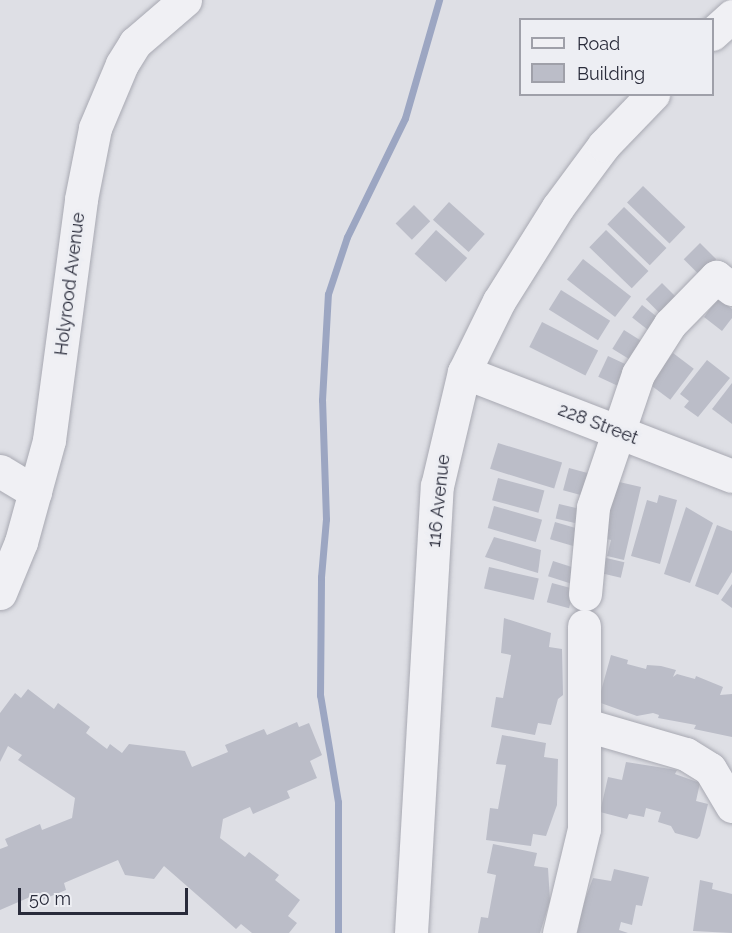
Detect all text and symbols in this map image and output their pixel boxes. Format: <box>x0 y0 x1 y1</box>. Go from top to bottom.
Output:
legend <box>519 18 714 96</box>
text: Road <box>577 33 620 54</box>
text: Building <box>577 63 645 84</box>
street label: Holyrood Avenue <box>50 211 90 357</box>
street label: 228 Street <box>555 399 641 449</box>
street label: 116 Avenue <box>423 453 455 549</box>
scale bar <box>21 876 190 914</box>
text: 50 m <box>29 888 71 909</box>

